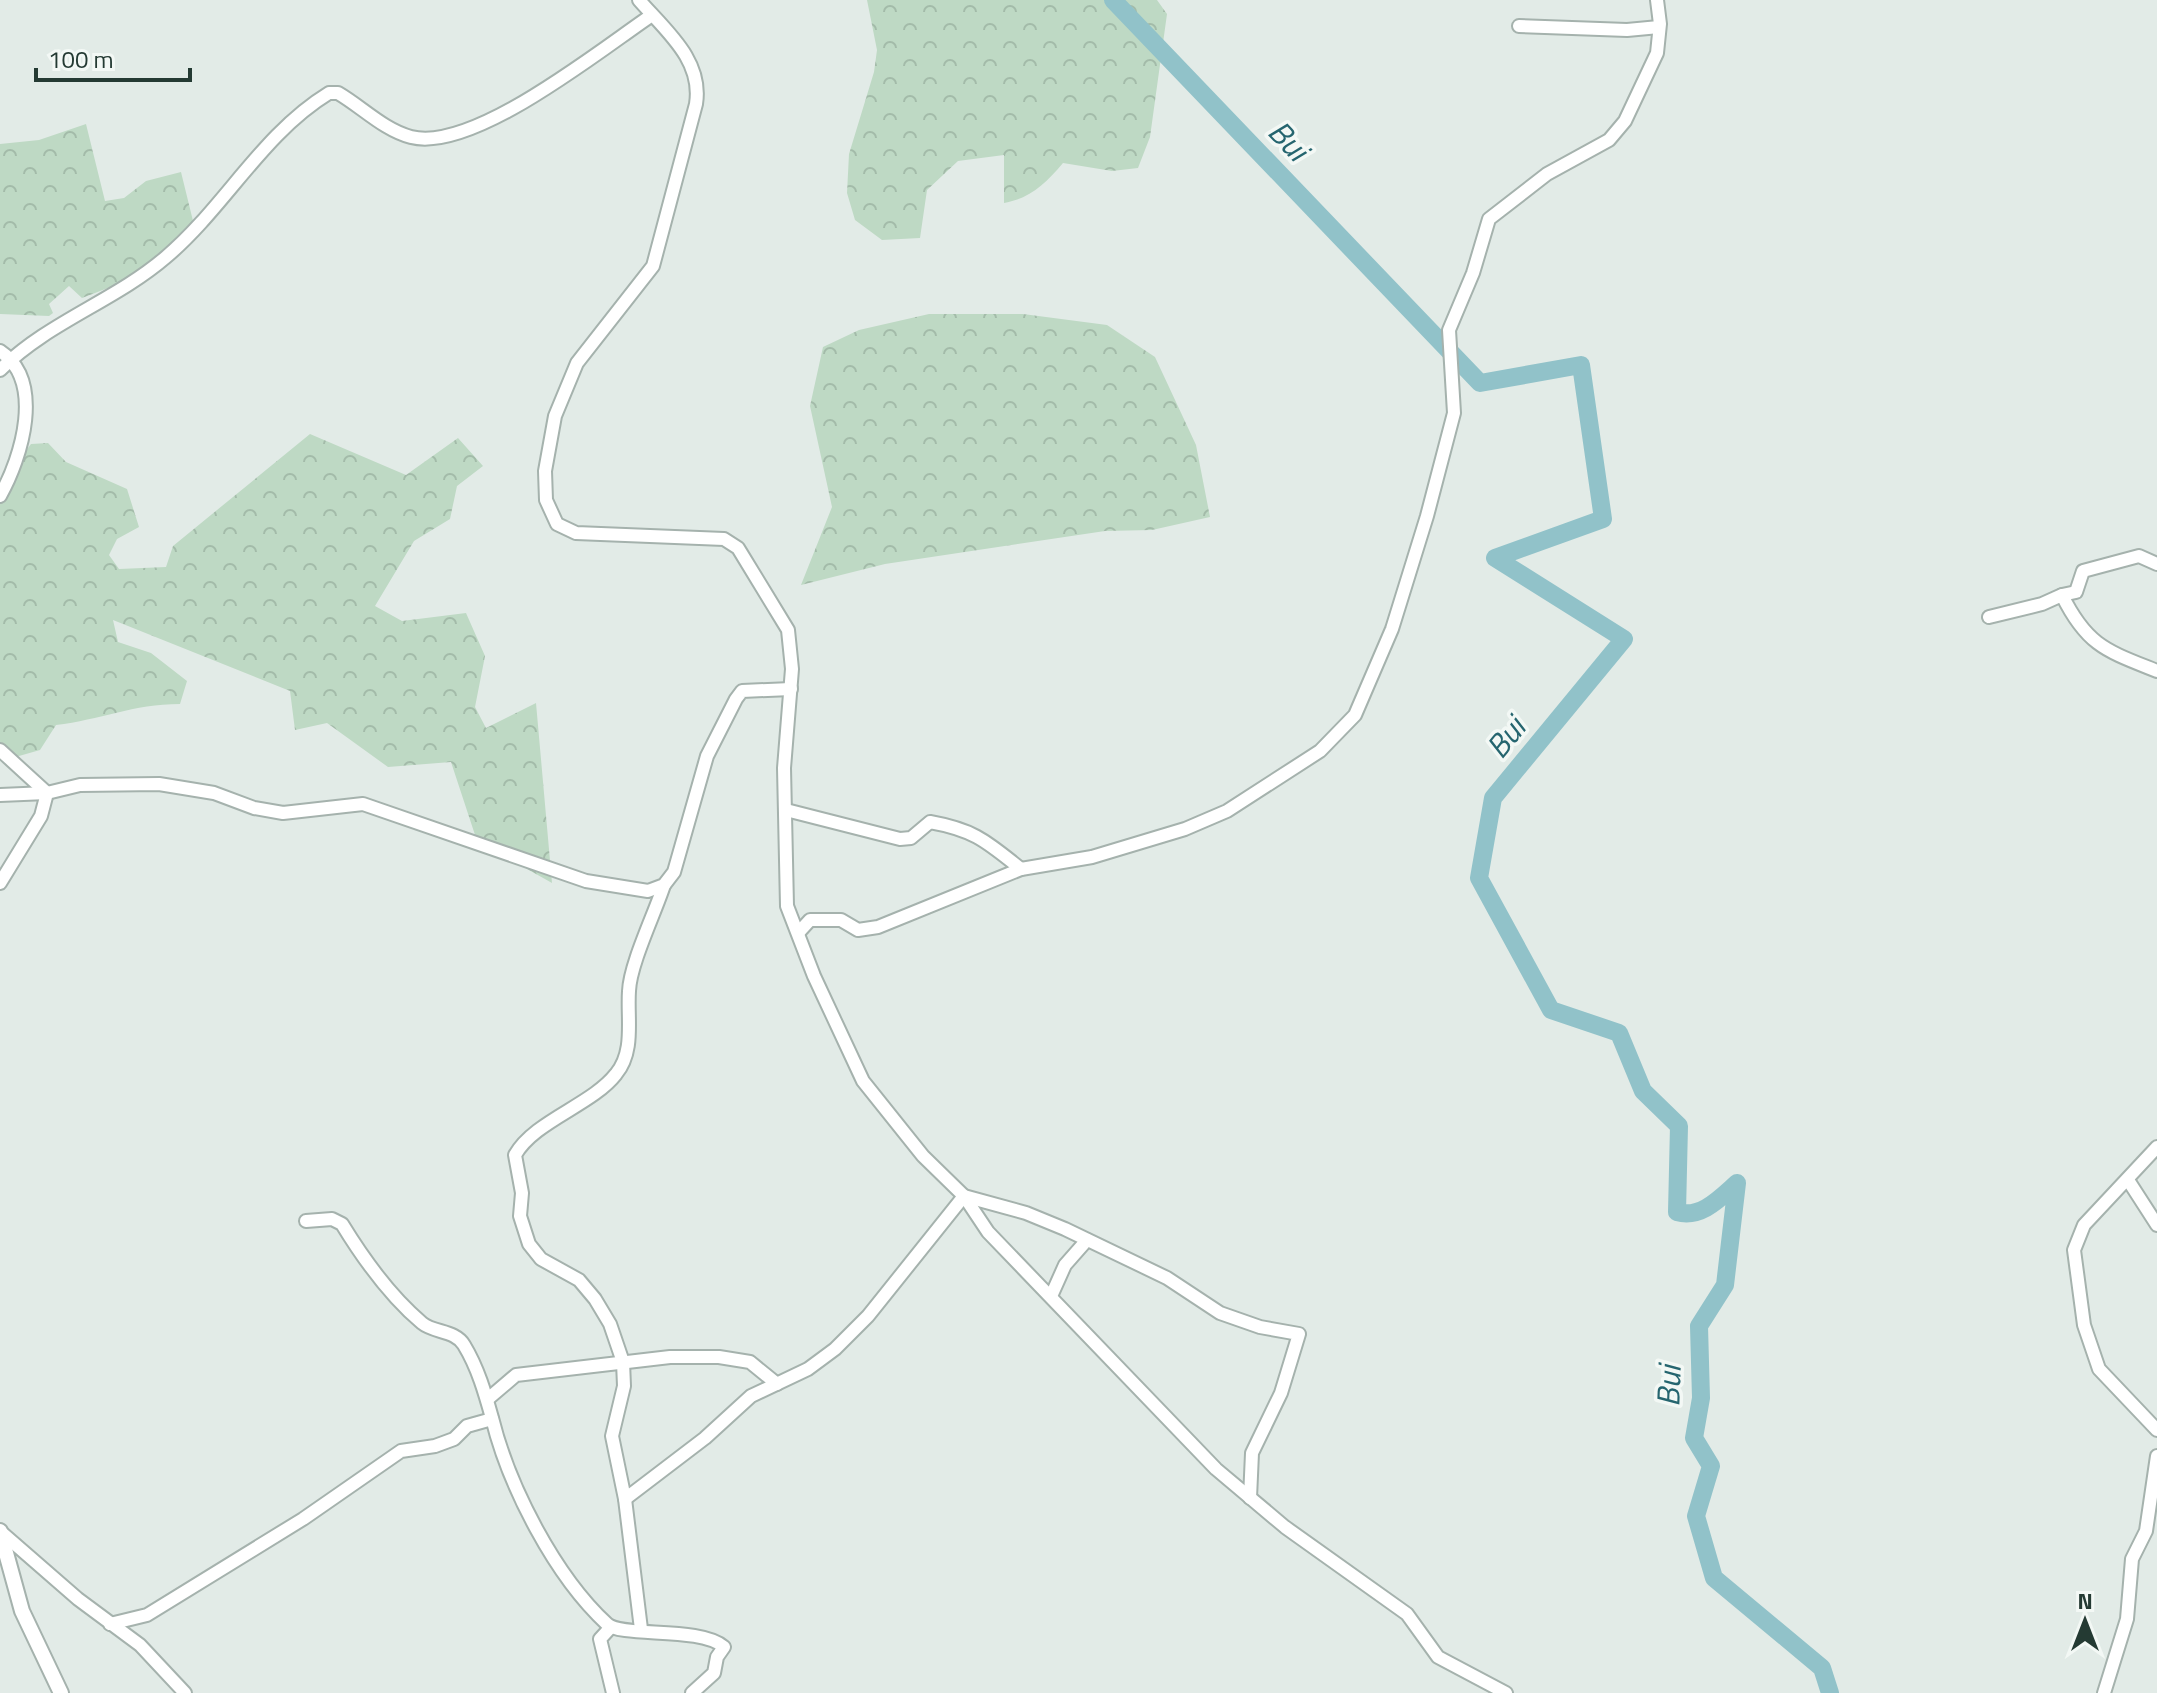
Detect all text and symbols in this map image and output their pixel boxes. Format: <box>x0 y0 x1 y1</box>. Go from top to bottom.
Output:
scale bar <box>36 32 190 82</box>
text: 100 m <box>48 41 114 77</box>
water label: Bui <box>1257 109 1323 174</box>
water label: Bui <box>1473 703 1539 768</box>
water label: Bui <box>1643 1361 1693 1407</box>
north arrow <box>2045 1581 2125 1661</box>
text: N <box>2077 1584 2093 1618</box>

